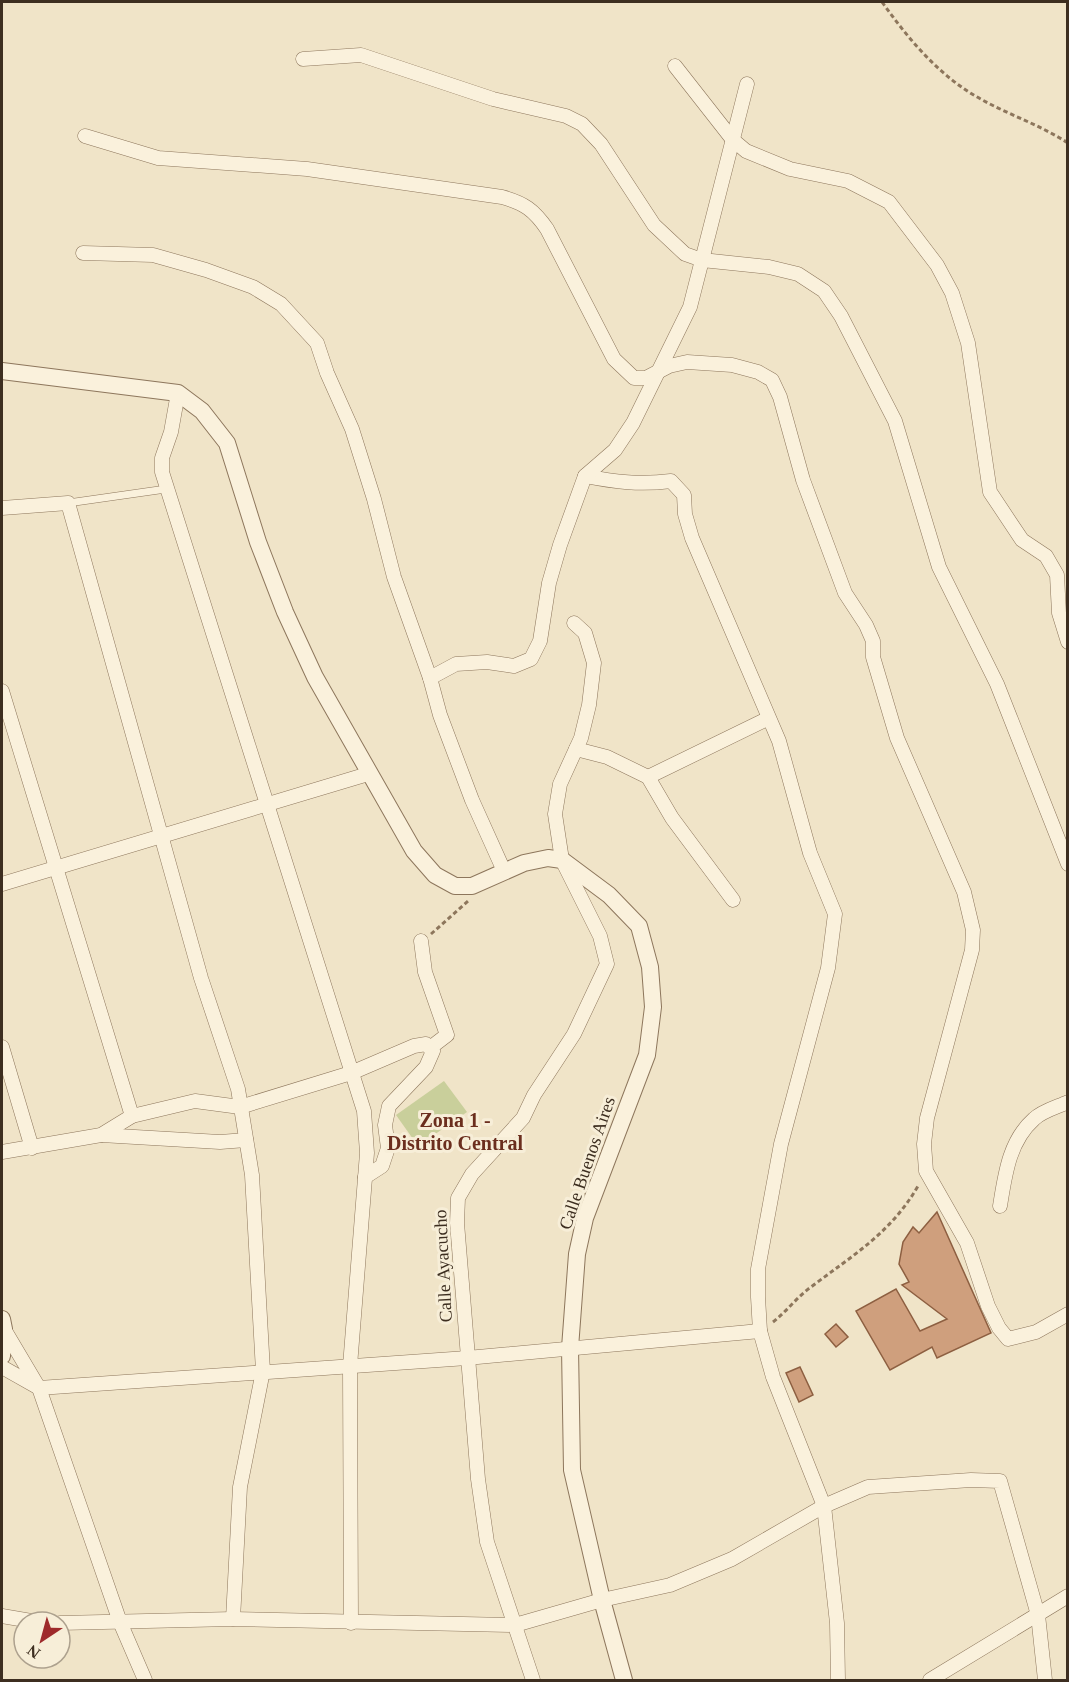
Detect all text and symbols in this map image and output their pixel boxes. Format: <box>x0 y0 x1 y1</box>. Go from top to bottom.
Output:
street label: Calle Buenos Aires <box>555 1094 619 1232</box>
district label: Zona 1 - Distrito Central <box>387 1109 523 1154</box>
street label: Calle Ayacucho <box>430 1209 456 1323</box>
north arrow <box>12 1610 72 1670</box>
text: N <box>23 1641 43 1662</box>

